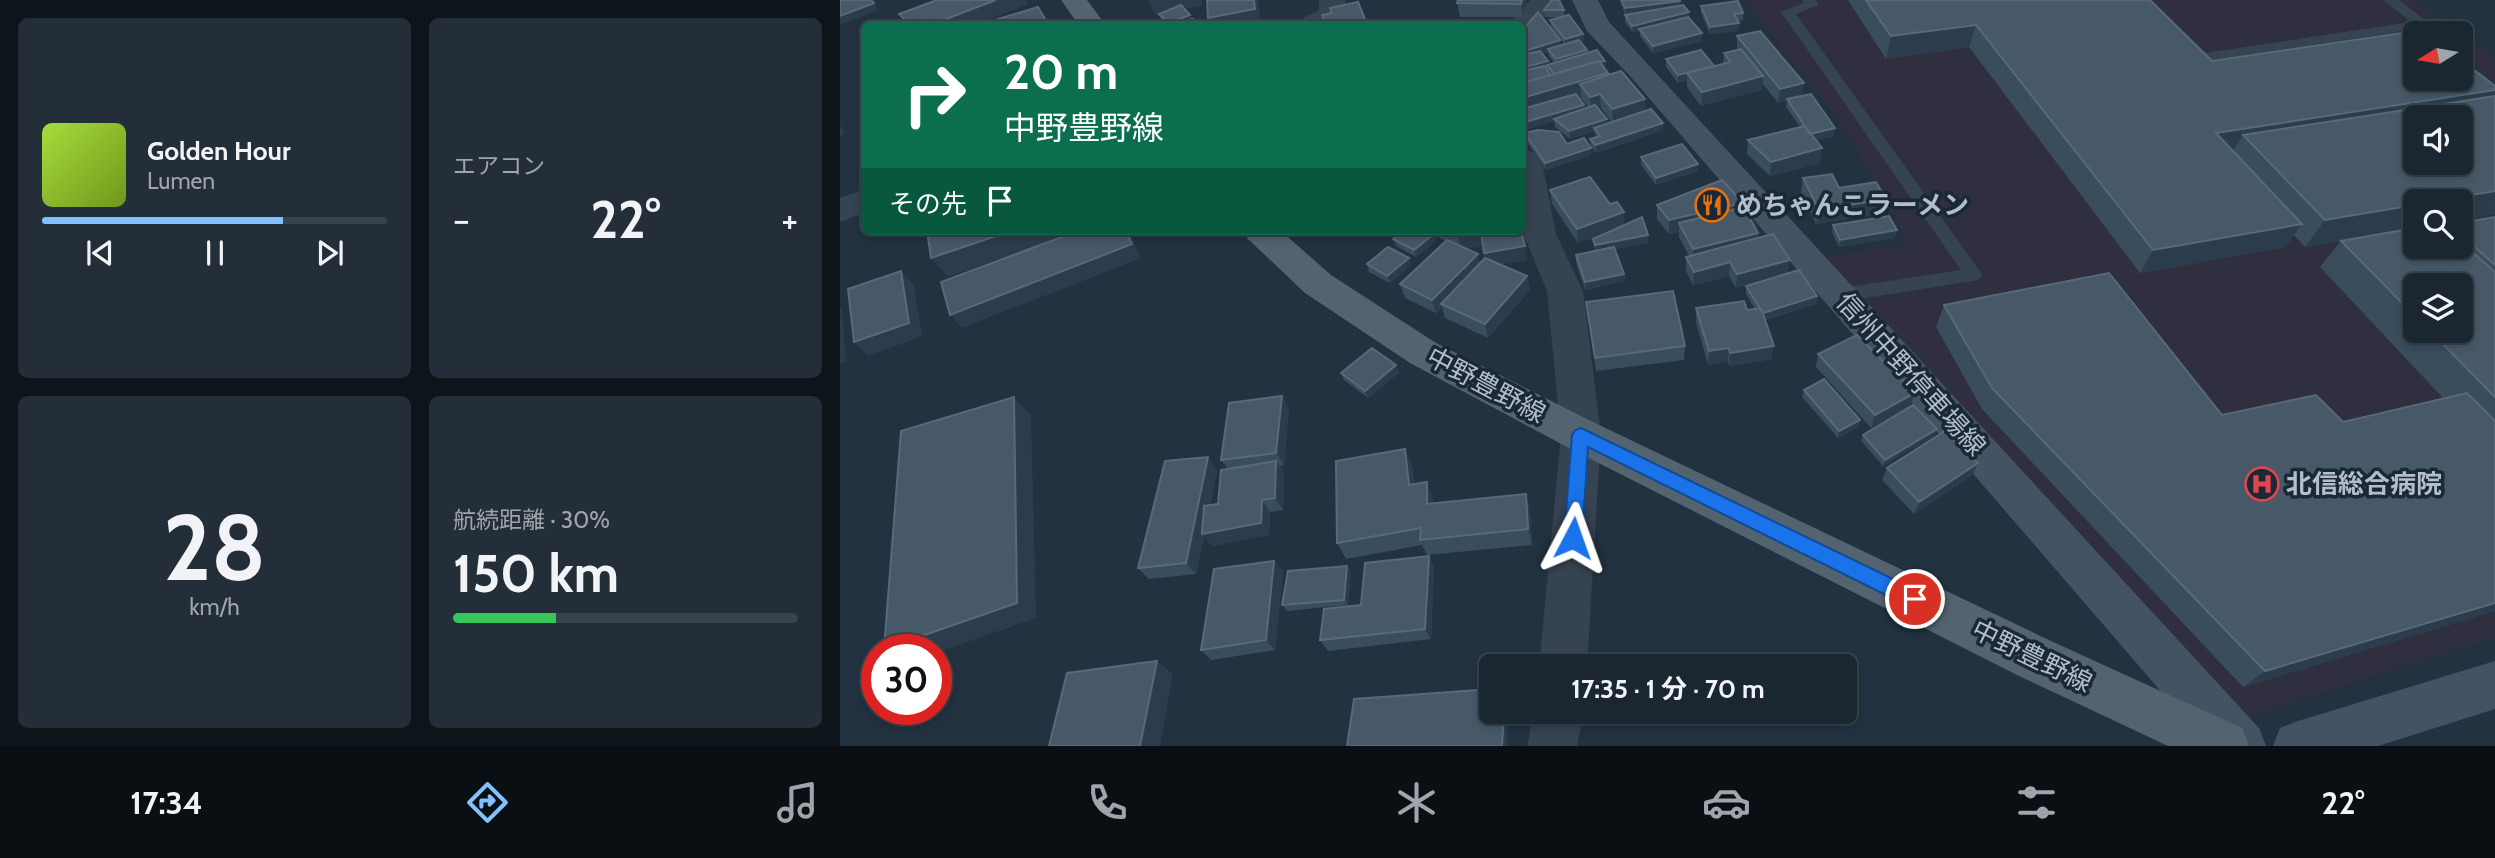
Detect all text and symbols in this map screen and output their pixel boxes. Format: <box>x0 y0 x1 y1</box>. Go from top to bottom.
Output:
north arrow <box>2403 21 2473 91</box>
map controls <box>2403 21 2473 343</box>
text: 20 m <box>1004 42 1118 101</box>
icon: right <box>889 49 980 140</box>
button: sound <box>2403 105 2473 175</box>
text: 中野豊野線 <box>1004 108 1164 147</box>
text: Golden Hour <box>147 135 290 167</box>
text: エアコン <box>453 152 545 180</box>
text: Lumen <box>147 167 215 195</box>
icon: arrive <box>981 182 1019 220</box>
restaurant icon: めちゃんこラーメン <box>1693 186 1731 224</box>
text: 22° <box>590 188 661 251</box>
text: その先 <box>889 188 967 220</box>
place label: めちゃんこラーメン <box>1736 189 1969 221</box>
button: search <box>2403 189 2473 259</box>
text: − <box>453 196 470 243</box>
text: + <box>781 196 798 243</box>
icon: previous <box>81 234 119 272</box>
icon: pause <box>196 234 234 272</box>
icon: next <box>311 234 349 272</box>
button: layers <box>2403 273 2473 343</box>
street label: 信州中野停車場線 <box>1830 286 1992 462</box>
street label: 中野豊野線 <box>1421 340 1551 430</box>
hospital icon: 北信総合病院 <box>2243 465 2281 503</box>
place label: 北信総合病院 <box>2286 468 2442 500</box>
text: 28 <box>163 492 266 603</box>
position arrow <box>1536 501 1610 575</box>
text: 航続距離 · 30% <box>453 506 610 534</box>
text: 150 km <box>453 542 619 605</box>
pin <box>1885 569 1945 629</box>
icon: arrive <box>1896 580 1934 618</box>
text: km/h <box>189 593 240 621</box>
street label: 中野豊野線 <box>1967 613 2097 699</box>
speed limit sign: 30 <box>861 634 952 725</box>
text: 17:35 · 1 分 · 70 m <box>1571 673 1765 705</box>
icon: directions <box>463 778 512 827</box>
icon: music <box>773 778 822 827</box>
icon: phone <box>1083 778 1132 827</box>
icon: climate <box>1392 778 1441 827</box>
icon: car <box>1702 778 1751 827</box>
icon: filters <box>2012 778 2061 827</box>
text: 17:34 <box>130 783 203 822</box>
text: 22° <box>2322 783 2365 822</box>

